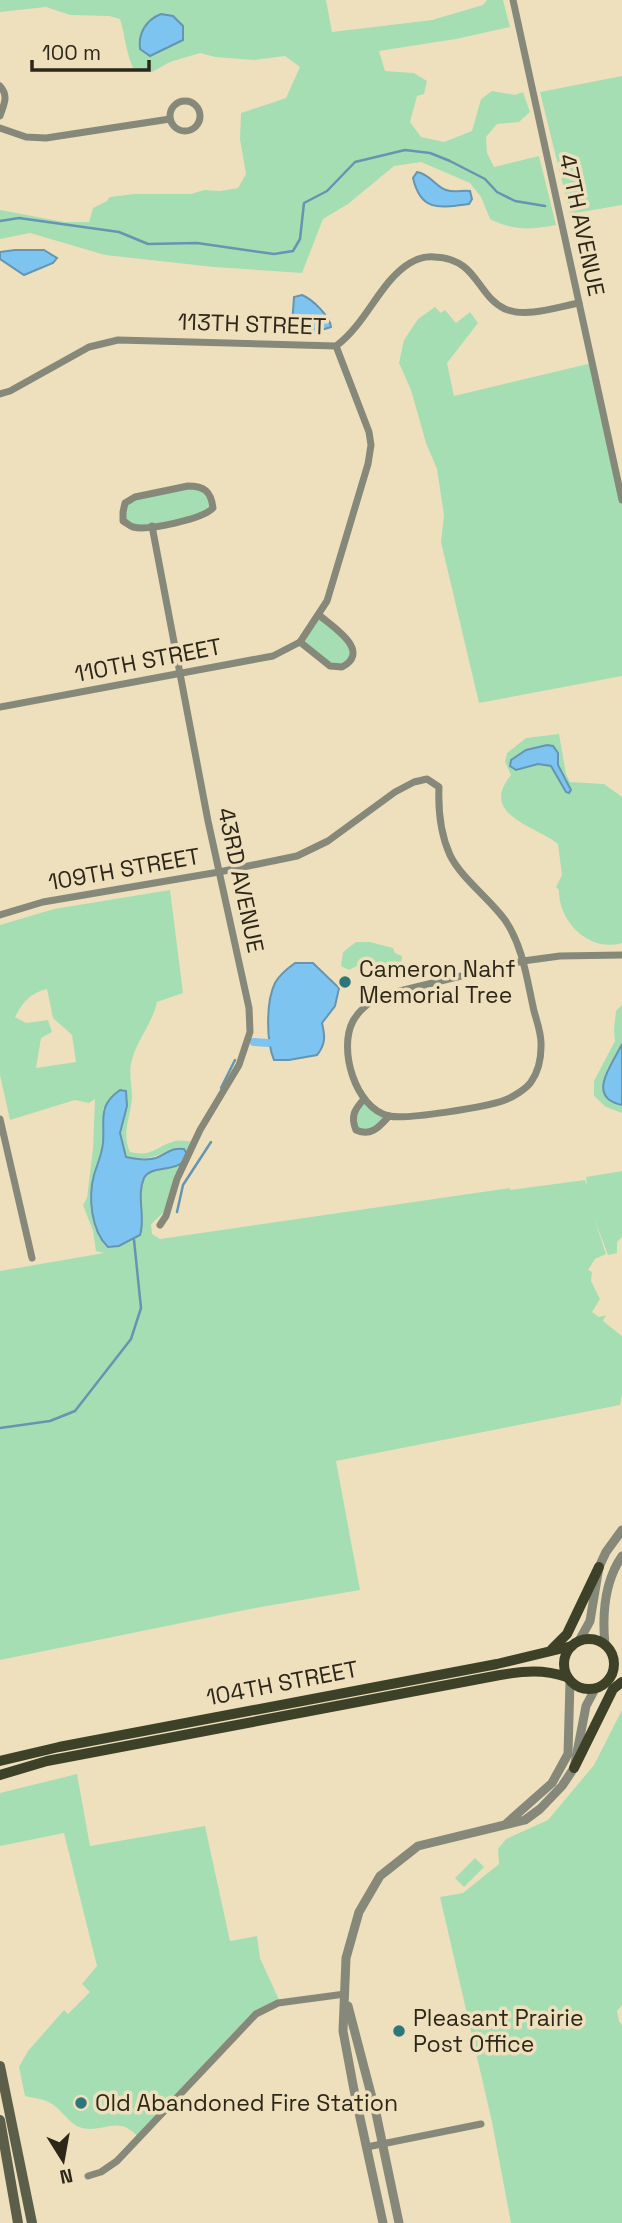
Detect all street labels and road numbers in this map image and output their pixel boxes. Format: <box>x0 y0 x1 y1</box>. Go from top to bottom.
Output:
street label: 47TH AVENUE <box>552 151 612 299</box>
street label: 113TH STREET <box>177 306 327 342</box>
street label: 110TH STREET <box>72 631 224 689</box>
street label: 43RD AVENUE <box>211 805 271 955</box>
street label: 109TH STREET <box>46 841 202 897</box>
street label: 104TH STREET <box>203 1654 361 1712</box>

